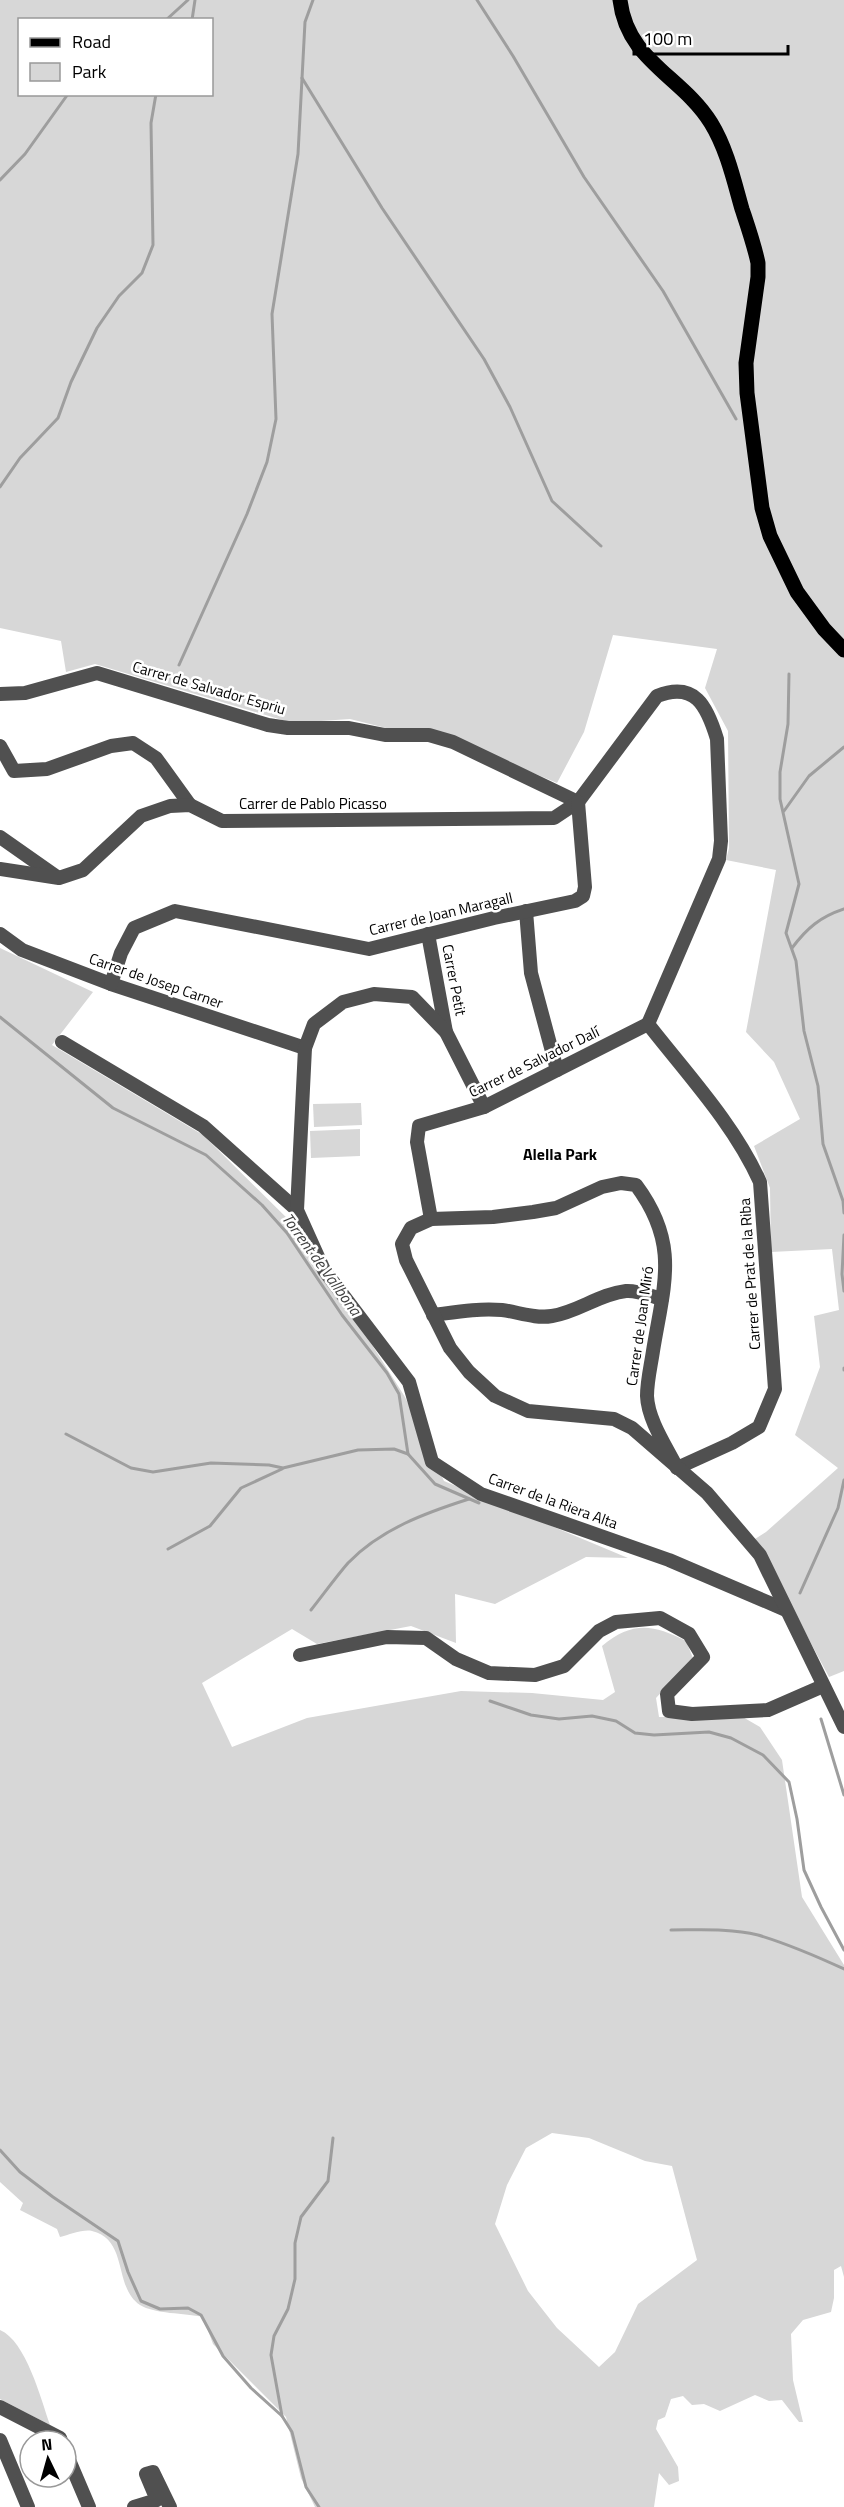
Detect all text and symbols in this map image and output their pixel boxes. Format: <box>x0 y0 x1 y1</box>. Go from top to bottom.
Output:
legend <box>18 18 213 96</box>
scale bar <box>634 18 788 56</box>
text: 100 m <box>643 25 692 52</box>
text: Road <box>72 28 111 55</box>
text: Park <box>72 58 107 85</box>
street label: Carrer de Salvador Espriu <box>130 655 288 720</box>
street label: Carrer de Pablo Picasso <box>239 792 387 815</box>
street label: Carrer de Joan Maragall <box>367 886 515 941</box>
street label: Carrer Petit <box>436 942 473 1018</box>
street label: Carrer de Josep Carner <box>86 947 226 1014</box>
street label: Carrer de Salvador Dalí <box>465 1019 605 1103</box>
district label: Alella Park <box>523 1142 598 1166</box>
street label: Carrer de Prat de la Riba <box>733 1197 766 1351</box>
water label: Torrent de Vallbona <box>276 1208 368 1321</box>
street label: Carrer de Joan Miró <box>620 1265 659 1387</box>
street label: Carrer de la Riera Alta <box>485 1466 622 1535</box>
north arrow <box>18 2429 78 2489</box>
text: N <box>40 2432 53 2456</box>

